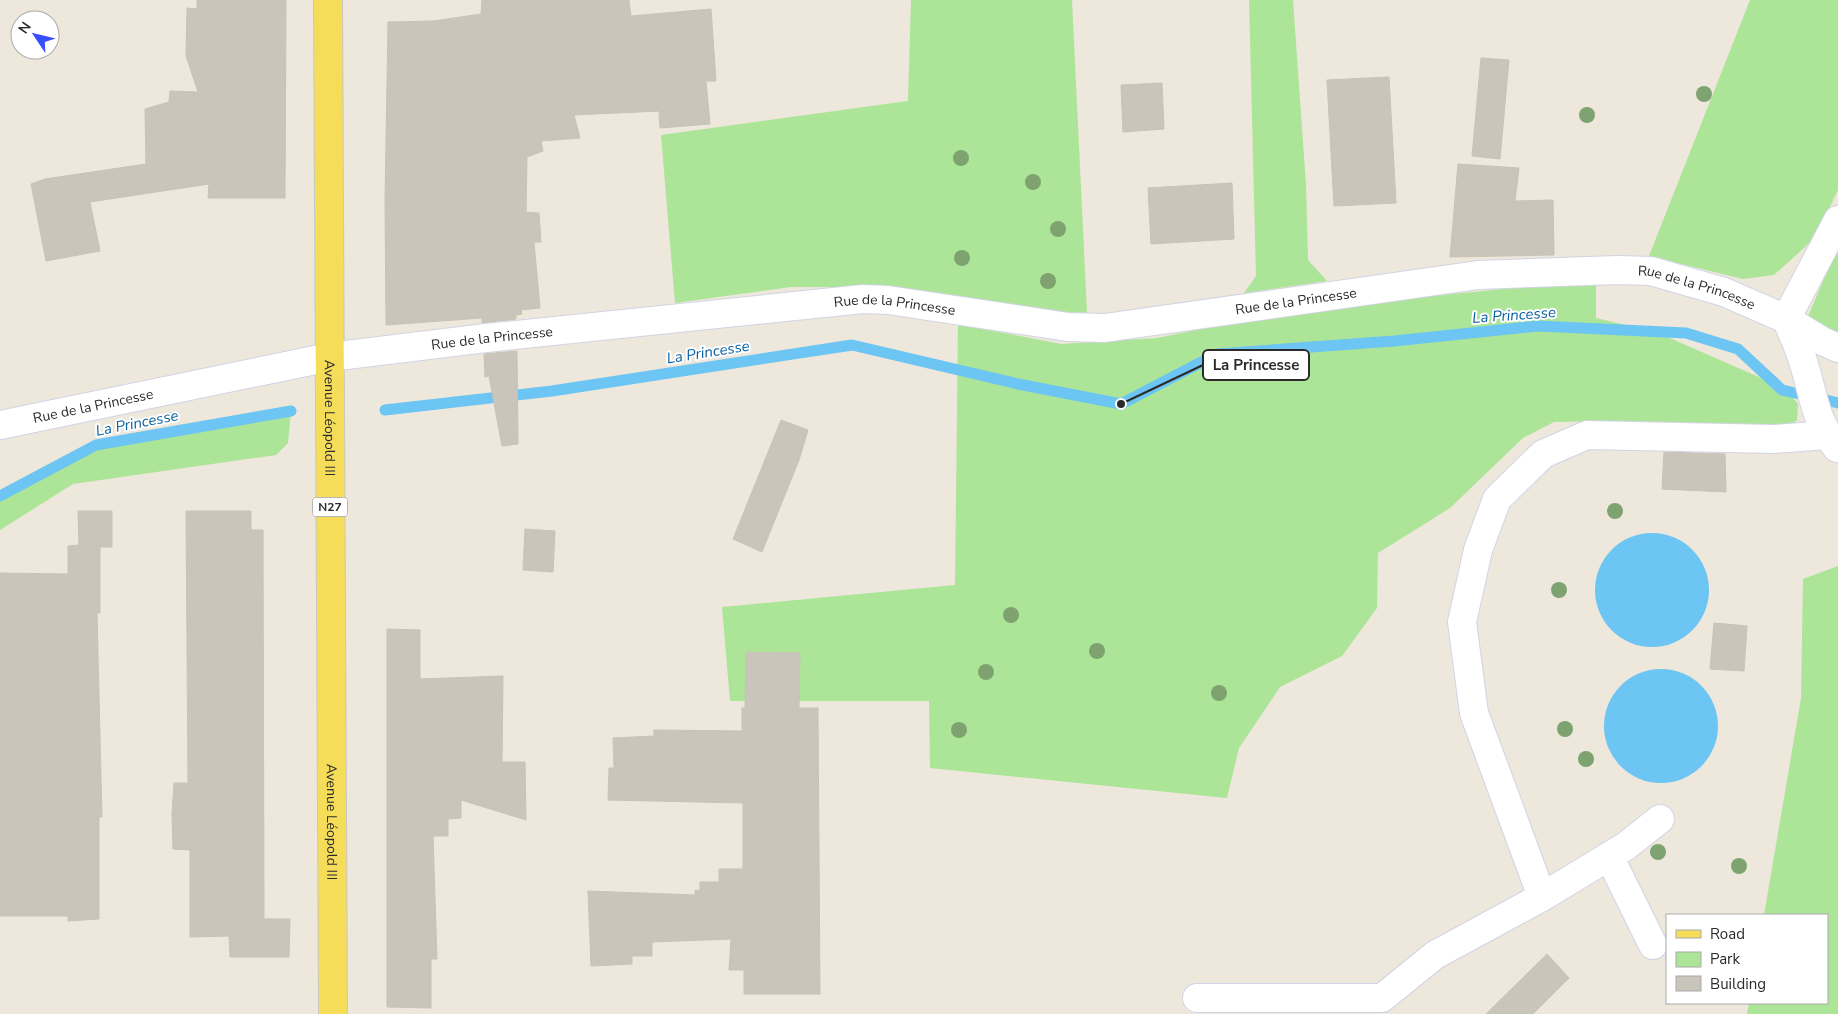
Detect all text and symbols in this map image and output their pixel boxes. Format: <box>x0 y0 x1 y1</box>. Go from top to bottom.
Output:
north arrow <box>10 10 60 60</box>
text: N <box>14 18 36 38</box>
street label: Rue de la Princesse <box>1638 261 1758 314</box>
street label: Rue de la Princesse <box>1234 283 1358 319</box>
street label: Rue de la Princesse <box>833 290 957 320</box>
water label: La Princesse <box>1471 302 1557 328</box>
street label: Rue de la Princesse <box>430 322 554 355</box>
water label: La Princesse <box>665 336 751 368</box>
callout: La Princesse <box>1203 350 1309 380</box>
text: La Princesse <box>1213 355 1299 375</box>
street label: Avenue Léopold III <box>320 360 339 476</box>
street label: Rue de la Princesse <box>31 385 155 428</box>
water label: La Princesse <box>94 405 180 441</box>
road number: N27 <box>312 498 348 516</box>
street label: Avenue Léopold III <box>322 764 341 880</box>
legend <box>1666 914 1828 1004</box>
text: Road <box>1710 924 1745 944</box>
text: Park <box>1710 949 1740 969</box>
text: Building <box>1710 974 1766 994</box>

